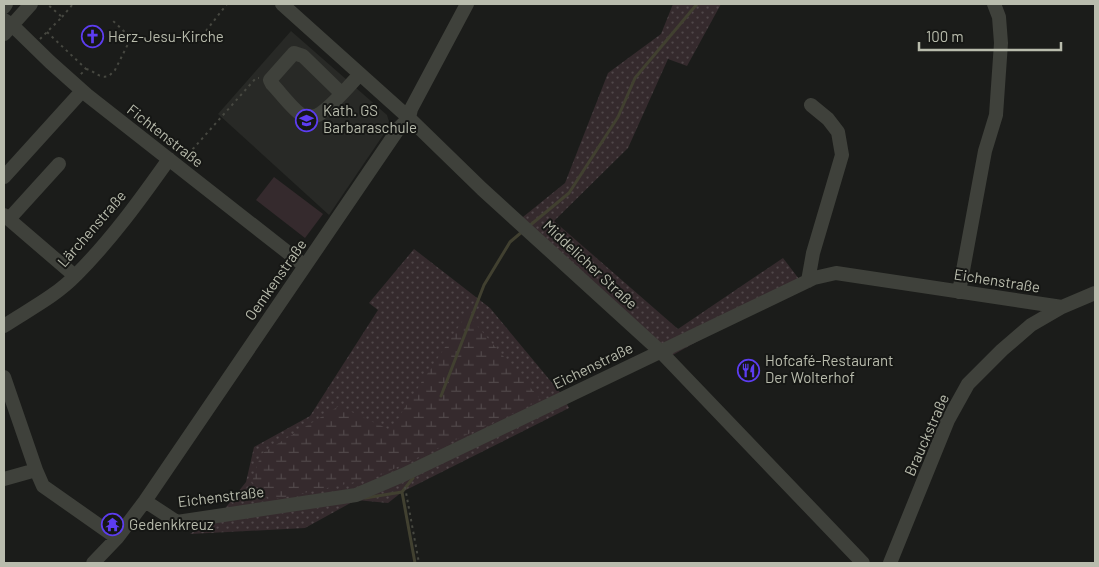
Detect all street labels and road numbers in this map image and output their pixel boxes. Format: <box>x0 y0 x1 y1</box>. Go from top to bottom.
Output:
street label: Fichtenstraße <box>124 100 207 171</box>
street label: Lärchenstraße <box>53 186 129 270</box>
street label: Middelicher Straße <box>540 216 641 312</box>
street label: Oemkenstraße <box>241 235 310 324</box>
street label: Eichenstraße <box>953 264 1041 296</box>
street label: Eichenstraße <box>550 338 636 392</box>
street label: Brauckstraße <box>900 391 952 478</box>
street label: Eichenstraße <box>177 482 265 510</box>

